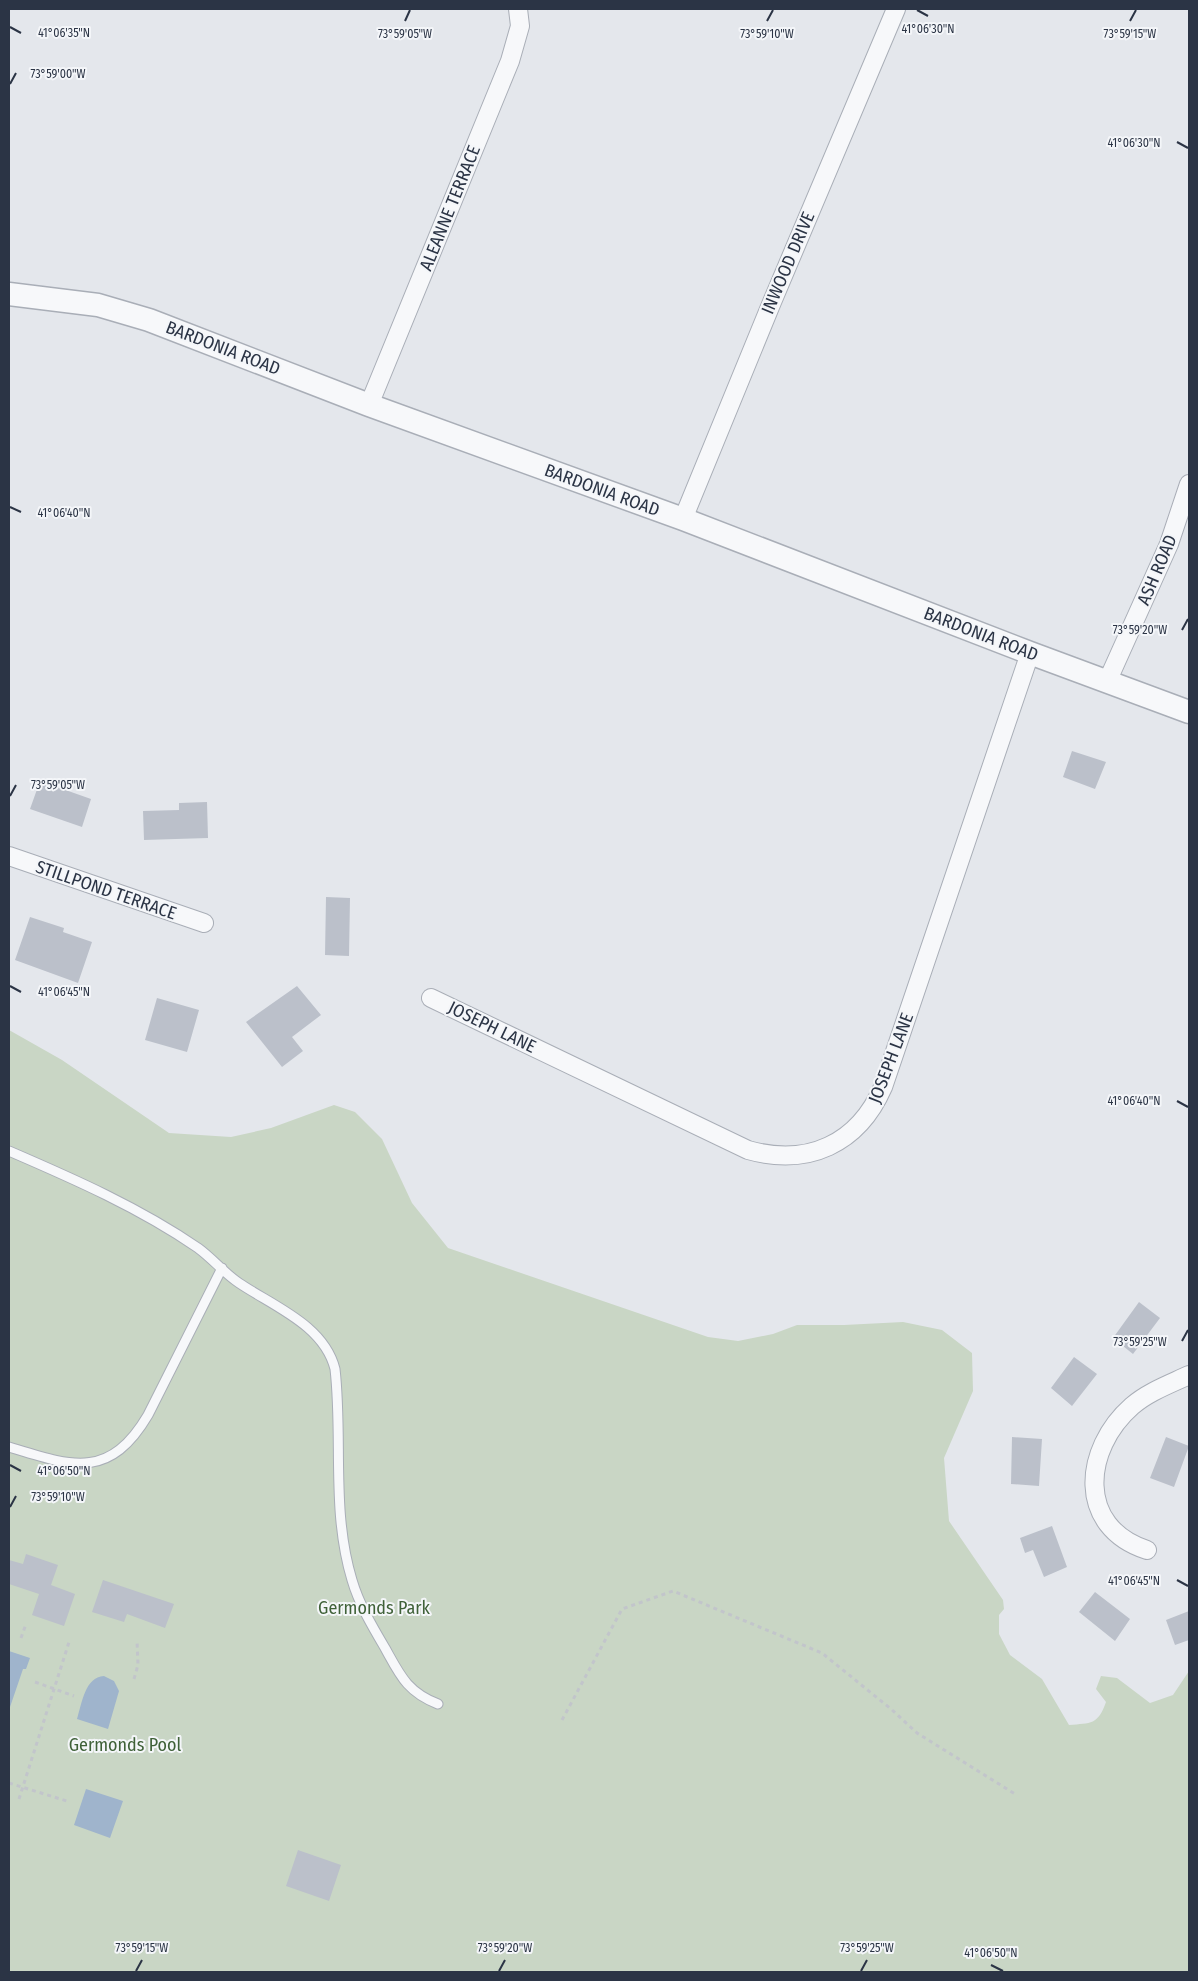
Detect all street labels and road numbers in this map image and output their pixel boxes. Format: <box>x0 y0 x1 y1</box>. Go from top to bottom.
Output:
street label: ALEANNE TERRACE <box>415 142 485 274</box>
street label: INWOOD DRIVE <box>757 209 819 317</box>
street label: BARDONIA ROAD <box>163 316 283 380</box>
street label: BARDONIA ROAD <box>541 459 663 521</box>
street label: ASH ROAD <box>1132 532 1182 608</box>
street label: BARDONIA ROAD <box>921 602 1041 666</box>
street label: STILLPOND TERRACE <box>33 856 179 924</box>
street label: JOSEPH LANE <box>445 996 539 1058</box>
street label: JOSEPH LANE <box>864 1010 918 1106</box>

